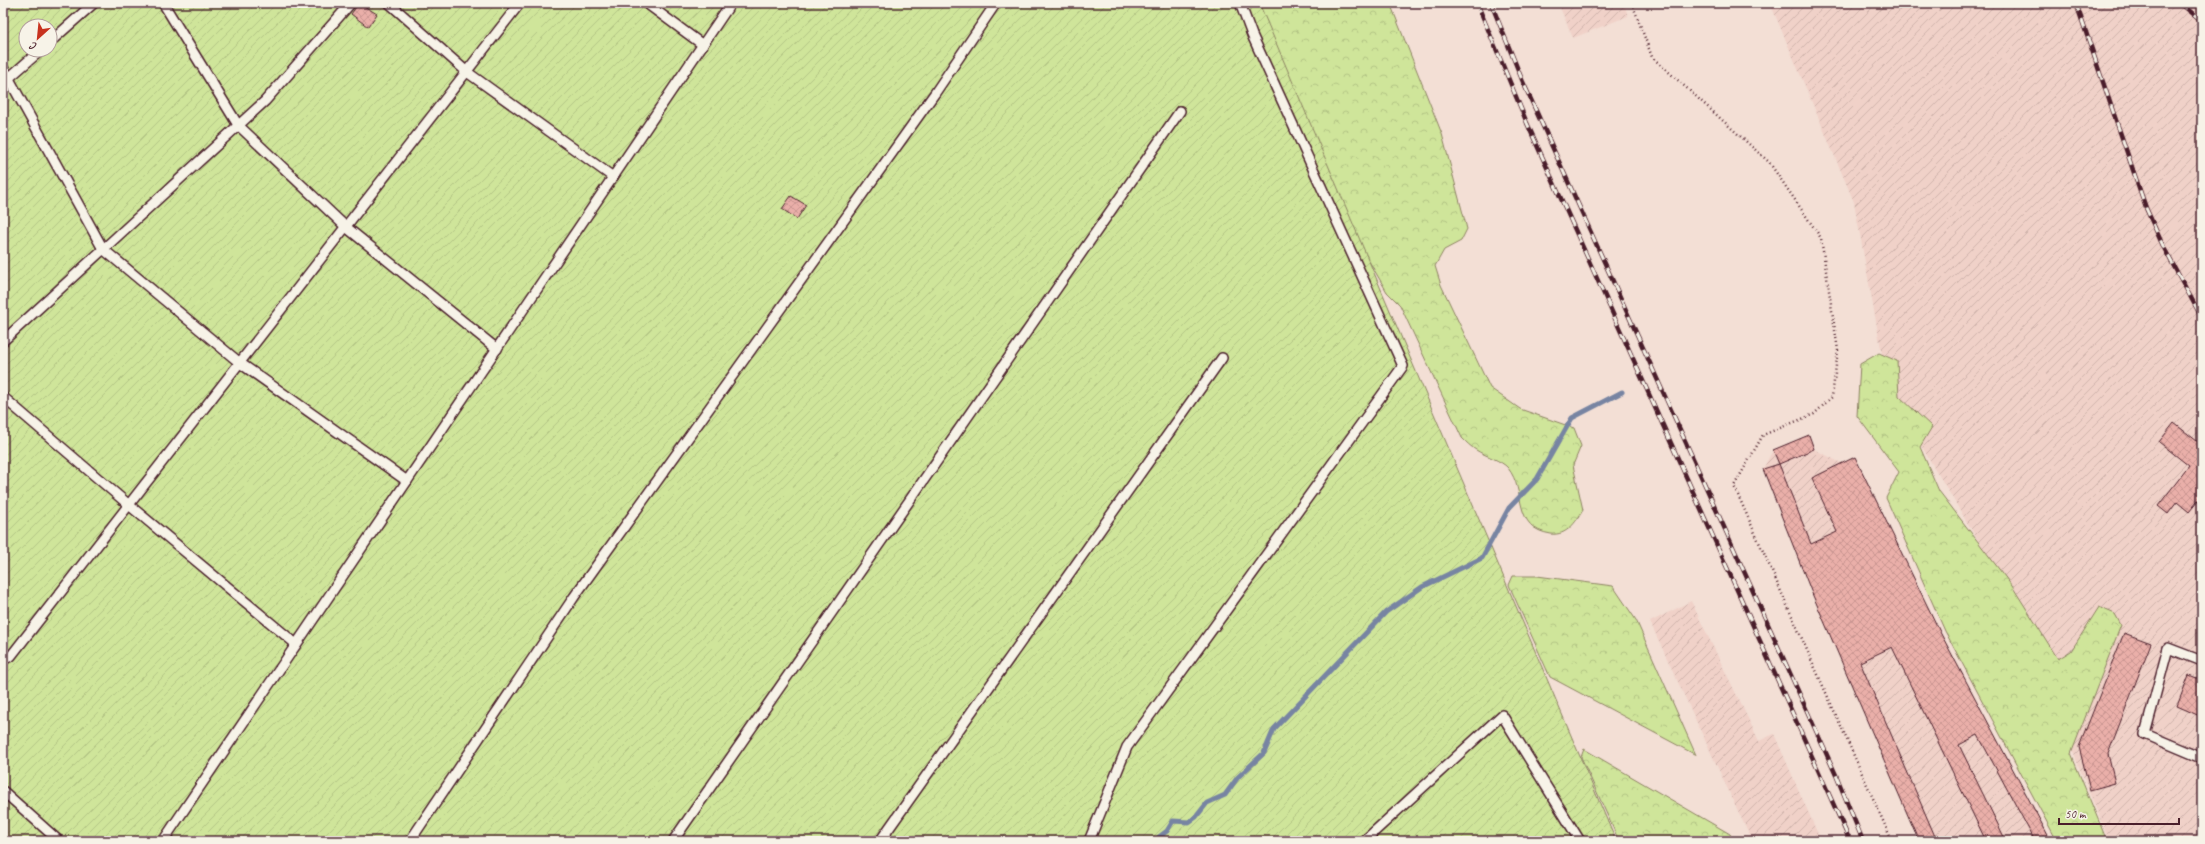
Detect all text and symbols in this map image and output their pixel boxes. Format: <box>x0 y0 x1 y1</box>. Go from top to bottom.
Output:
north arrow <box>18 18 58 58</box>
text: С <box>26 39 39 54</box>
scale bar <box>2059 800 2179 826</box>
text: 50 m <box>2065 806 2087 822</box>

